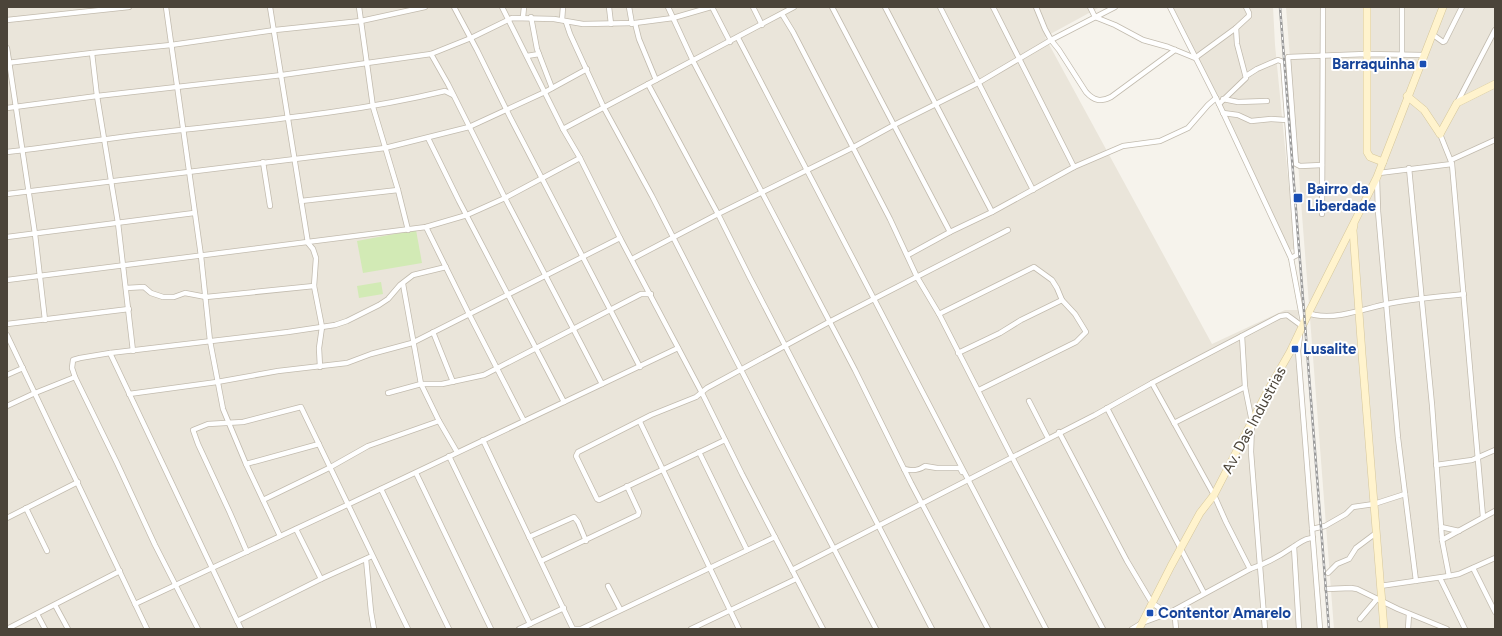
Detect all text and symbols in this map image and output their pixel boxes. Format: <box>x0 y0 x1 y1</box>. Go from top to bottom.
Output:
place label: Barraquinha <box>1332 55 1415 73</box>
marker: Barraquinha <box>1418 59 1428 69</box>
place label: Bairro da Liberdade <box>1307 180 1377 215</box>
marker: Bairro da Liberdade <box>1292 192 1304 204</box>
place label: Lusalite <box>1303 340 1357 358</box>
marker: Lusalite <box>1290 344 1300 354</box>
street label: Av. Das Industrias <box>1218 363 1290 477</box>
place label: Contentor Amarelo <box>1158 604 1291 622</box>
marker: Contentor Amarelo <box>1145 608 1155 618</box>

